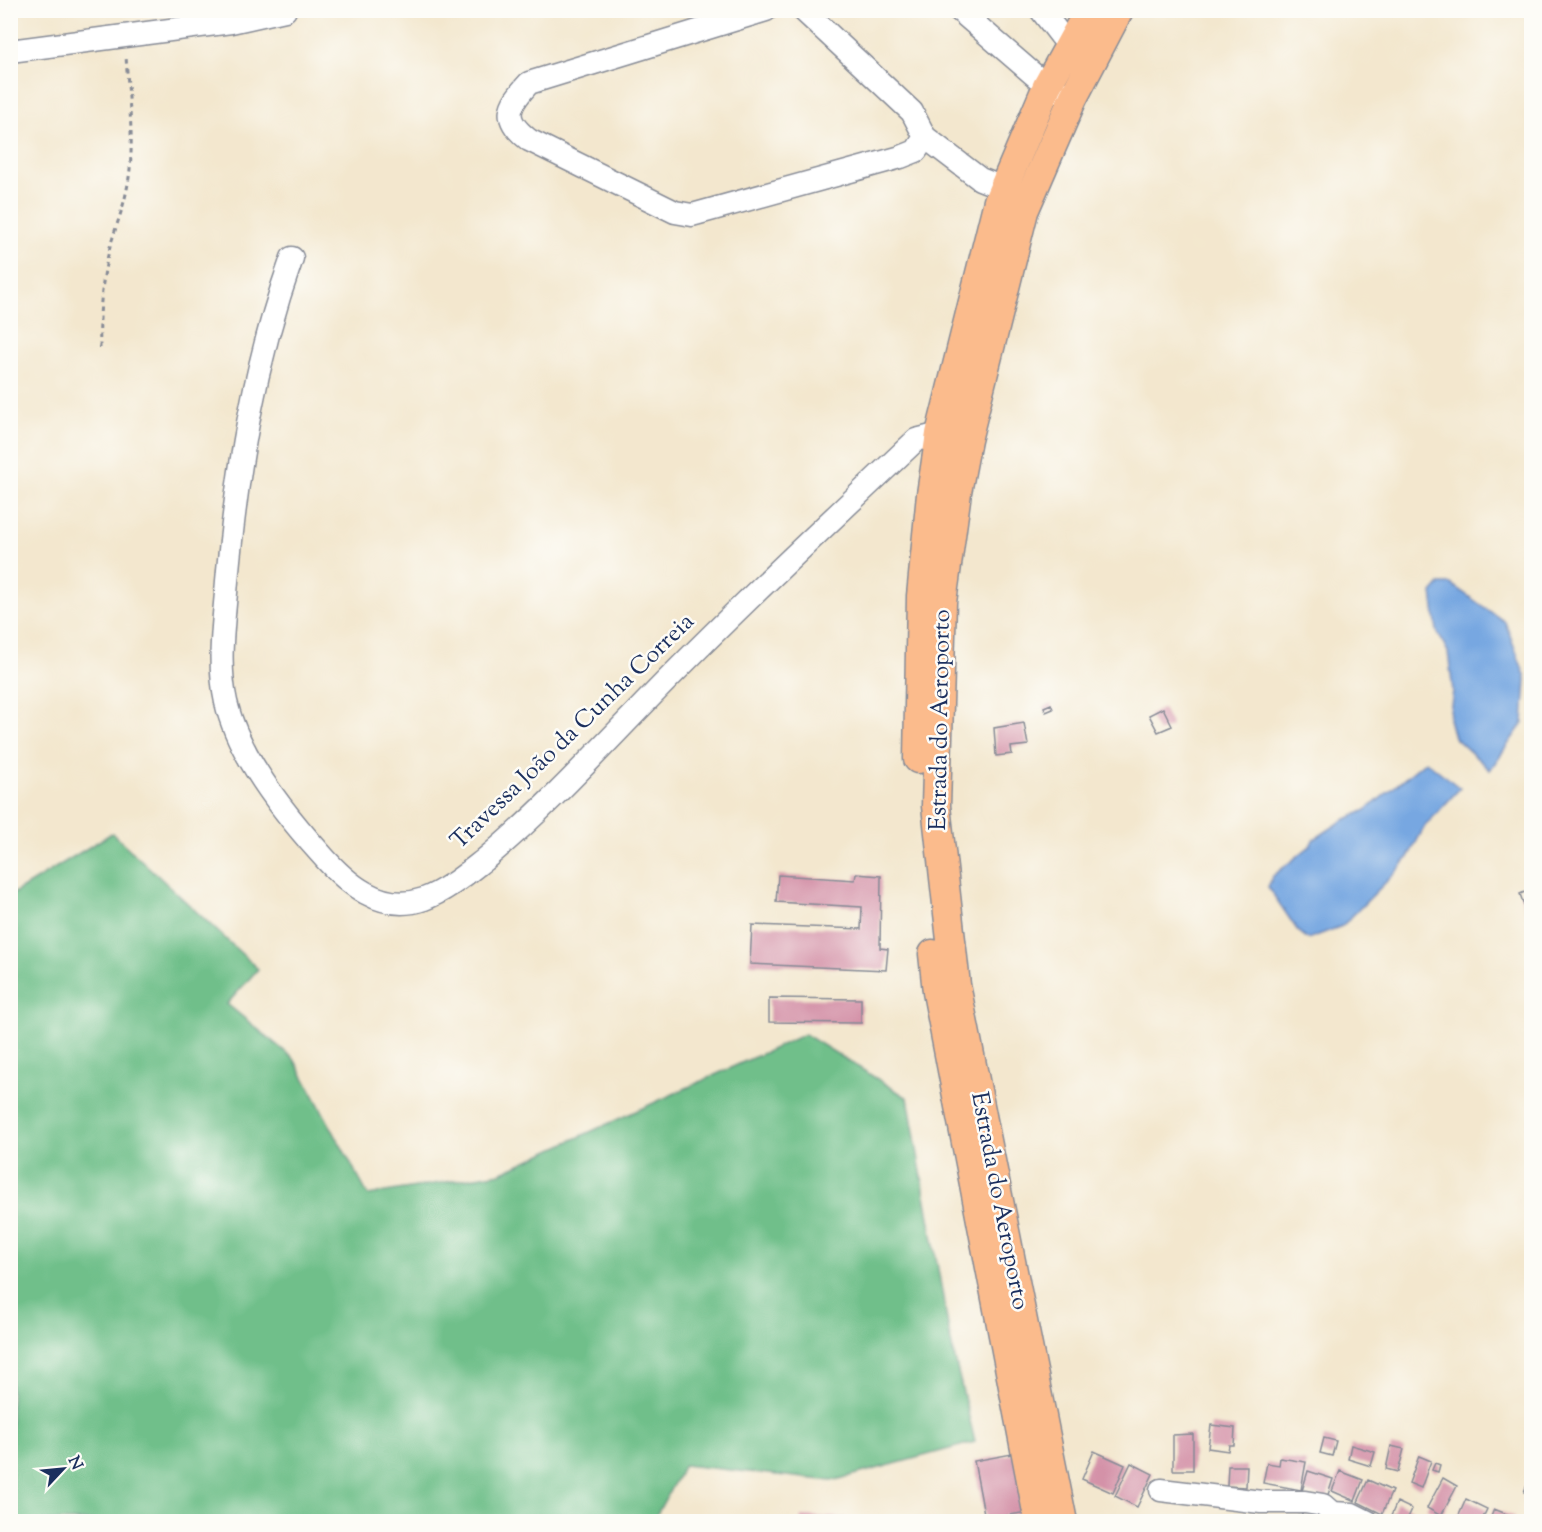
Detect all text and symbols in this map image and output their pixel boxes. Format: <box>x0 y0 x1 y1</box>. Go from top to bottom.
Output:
street label: Travessa João da Cunha Correia <box>443 606 703 858</box>
street label: Estrada do Aeroporto <box>922 609 960 831</box>
street label: Estrada do Aeroporto <box>961 1089 1037 1313</box>
north arrow <box>33 1439 93 1499</box>
text: N <box>61 1453 87 1475</box>

